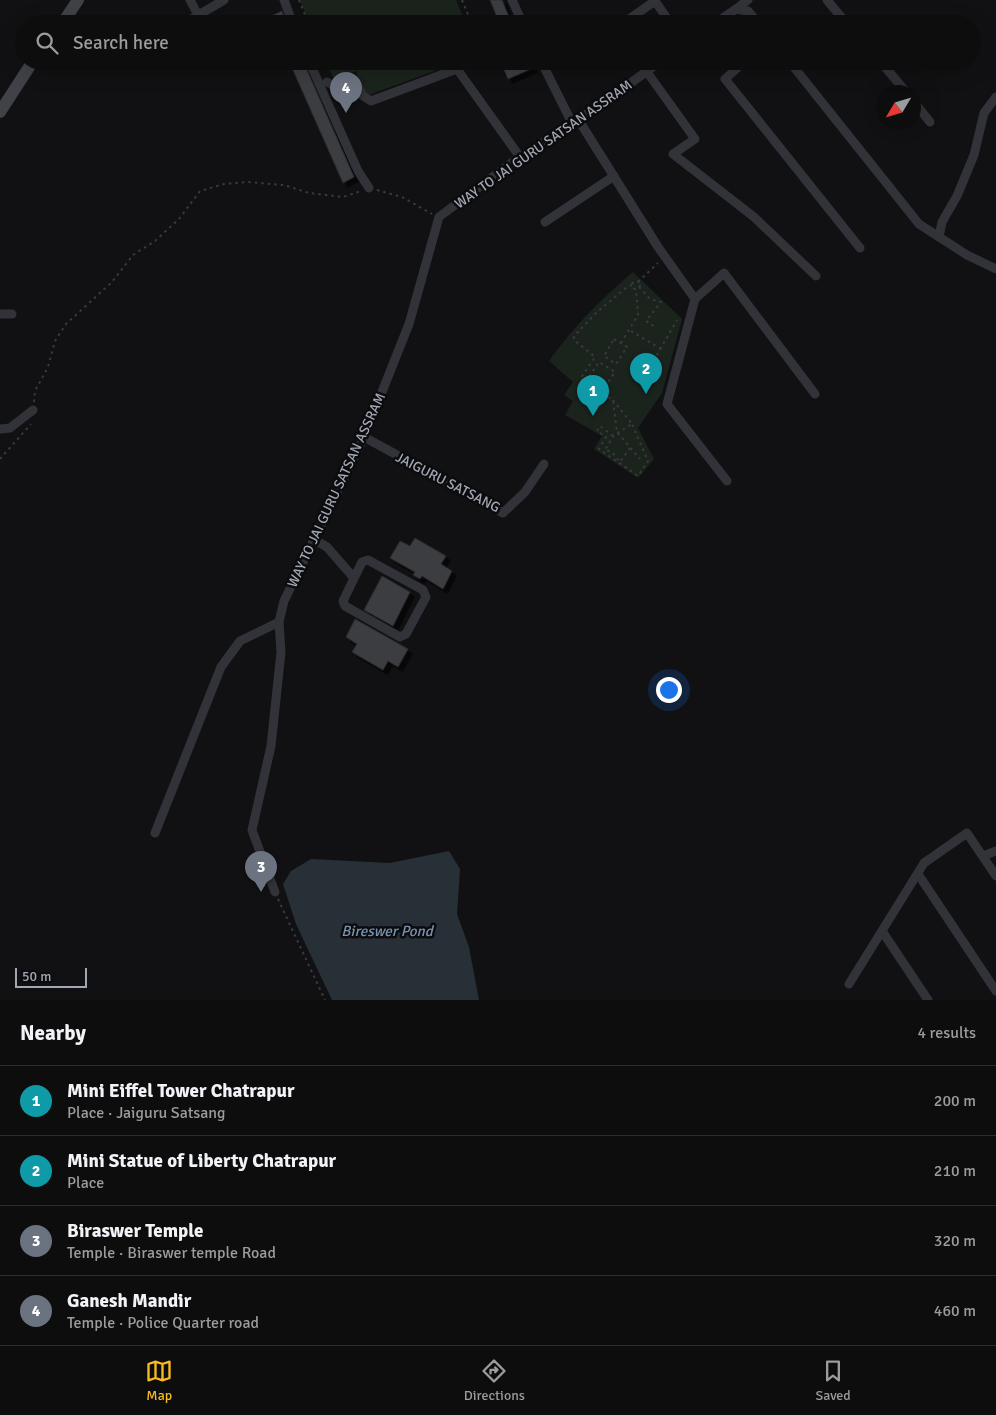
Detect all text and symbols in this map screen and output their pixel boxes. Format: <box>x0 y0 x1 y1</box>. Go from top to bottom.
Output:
search box <box>15 15 981 70</box>
icon: search <box>33 29 61 57</box>
text: Search here <box>73 31 169 55</box>
pin: 4 <box>330 72 362 113</box>
street label: WAY TO JAI GURU SATSAN ASSRAM <box>451 76 635 212</box>
north arrow <box>876 85 921 130</box>
pin: 2 <box>630 353 662 394</box>
pin: 1 <box>577 375 609 416</box>
street label: WAY TO JAI GURU SATSAN ASSRAM <box>284 390 389 590</box>
street label: JAIGURU SATSANG <box>393 449 503 516</box>
your location <box>656 677 682 703</box>
pin: 3 <box>245 851 277 892</box>
water label: Bireswer Pond <box>341 922 435 940</box>
scale bar <box>15 965 88 988</box>
text: 50 m <box>22 968 51 985</box>
text: Nearby <box>20 1020 86 1046</box>
text: 4 results <box>917 1023 976 1043</box>
text: Mini Eiffel Tower Chatrapur <box>67 1079 295 1103</box>
text: 1 <box>32 1091 40 1111</box>
text: 200 m <box>934 1091 976 1111</box>
text: Place · Jaiguru Satsang <box>67 1103 226 1123</box>
text: Mini Statue of Liberty Chatrapur <box>67 1149 336 1173</box>
text: 2 <box>32 1161 40 1181</box>
text: 210 m <box>934 1161 976 1181</box>
text: Place <box>67 1173 104 1193</box>
text: Biraswer Temple <box>67 1219 203 1243</box>
text: 3 <box>32 1231 40 1251</box>
text: 320 m <box>934 1231 976 1251</box>
text: Temple · Biraswer temple Road <box>67 1243 276 1263</box>
text: Ganesh Mandir <box>67 1289 191 1313</box>
text: 4 <box>32 1301 40 1321</box>
text: 460 m <box>934 1301 976 1321</box>
text: Temple · Police Quarter road <box>67 1313 259 1333</box>
tab: Map <box>145 1357 173 1404</box>
tab: Directions <box>464 1357 525 1404</box>
tab: Saved <box>815 1357 851 1404</box>

